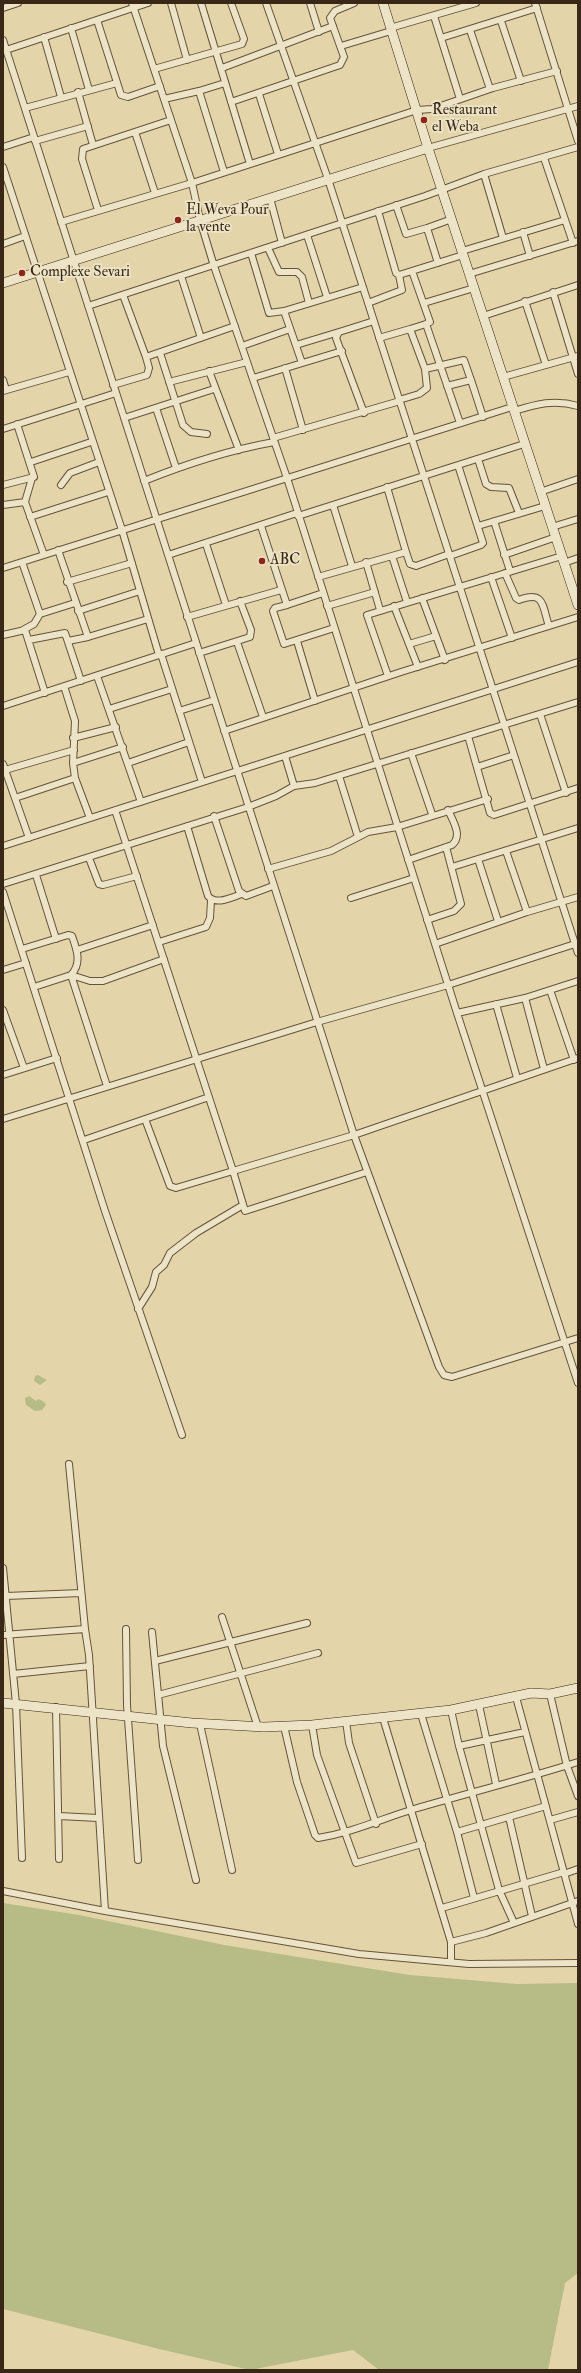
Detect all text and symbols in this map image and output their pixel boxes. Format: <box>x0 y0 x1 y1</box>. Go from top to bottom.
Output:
place label: Restaurant el Weba <box>432 102 497 137</box>
marker: Restaurant el Weba <box>419 115 429 125</box>
place label: El Weva Pour la vente <box>186 202 269 237</box>
marker: El Weva Pour la vente <box>173 215 183 225</box>
place label: Complexe Sevari <box>30 264 130 282</box>
marker: Complexe Sevari <box>17 268 27 278</box>
place label: ABC <box>270 552 300 570</box>
marker: ABC <box>257 556 267 566</box>

